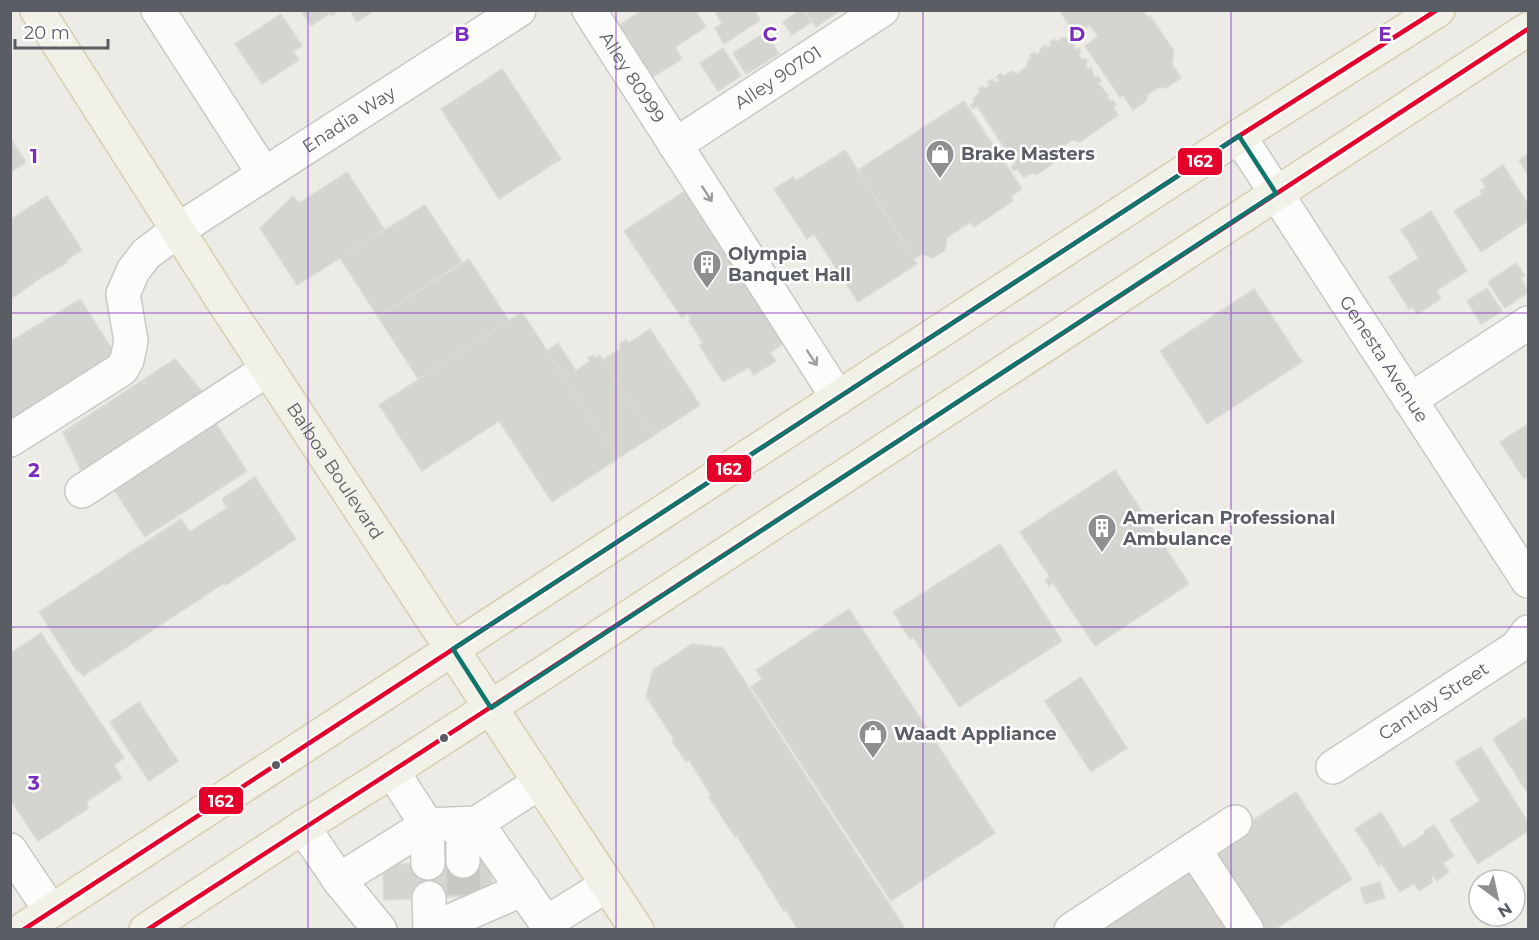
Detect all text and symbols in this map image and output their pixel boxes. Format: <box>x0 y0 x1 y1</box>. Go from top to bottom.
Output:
scale bar <box>15 12 108 50</box>
text: 20 m <box>24 22 70 44</box>
text: B <box>454 22 470 46</box>
text: C <box>763 22 778 46</box>
text: D <box>1069 22 1085 46</box>
text: E <box>1378 22 1392 46</box>
street label: Alley 80999 <box>595 28 670 127</box>
street label: Alley 90701 <box>730 41 826 114</box>
street label: Enadia Way <box>298 81 400 158</box>
shop icon: Brake Masters <box>924 138 956 180</box>
place label: Brake Masters <box>961 143 1095 165</box>
text: 1 <box>30 144 38 168</box>
line badge: 162 <box>1177 147 1223 176</box>
text: 162 <box>1187 152 1213 171</box>
one-way arrow <box>701 185 713 202</box>
place label: Olympia Banquet Hall <box>728 243 851 286</box>
building icon: Olympia Banquet Hall <box>691 248 723 290</box>
street label: Genesta Avenue <box>1335 291 1433 427</box>
one-way arrow <box>806 349 818 366</box>
street label: Balboa Boulevard <box>282 398 388 544</box>
line badge: 162 <box>706 454 752 483</box>
text: 2 <box>28 458 40 482</box>
text: 162 <box>716 460 742 479</box>
place label: American Professional Ambulance <box>1122 507 1335 550</box>
building icon: American Professional Ambulance <box>1086 512 1118 554</box>
street label: Cantlay Street <box>1374 658 1493 745</box>
shop icon: Waadt Appliance <box>857 718 889 760</box>
place label: Waadt Appliance <box>894 723 1057 745</box>
unlabelled marker <box>438 732 450 744</box>
unlabelled marker <box>270 759 282 771</box>
text: 3 <box>27 771 40 795</box>
line badge: 162 <box>198 786 244 815</box>
text: 162 <box>208 792 234 811</box>
north arrow <box>1467 868 1527 928</box>
text: N <box>1494 899 1515 922</box>

